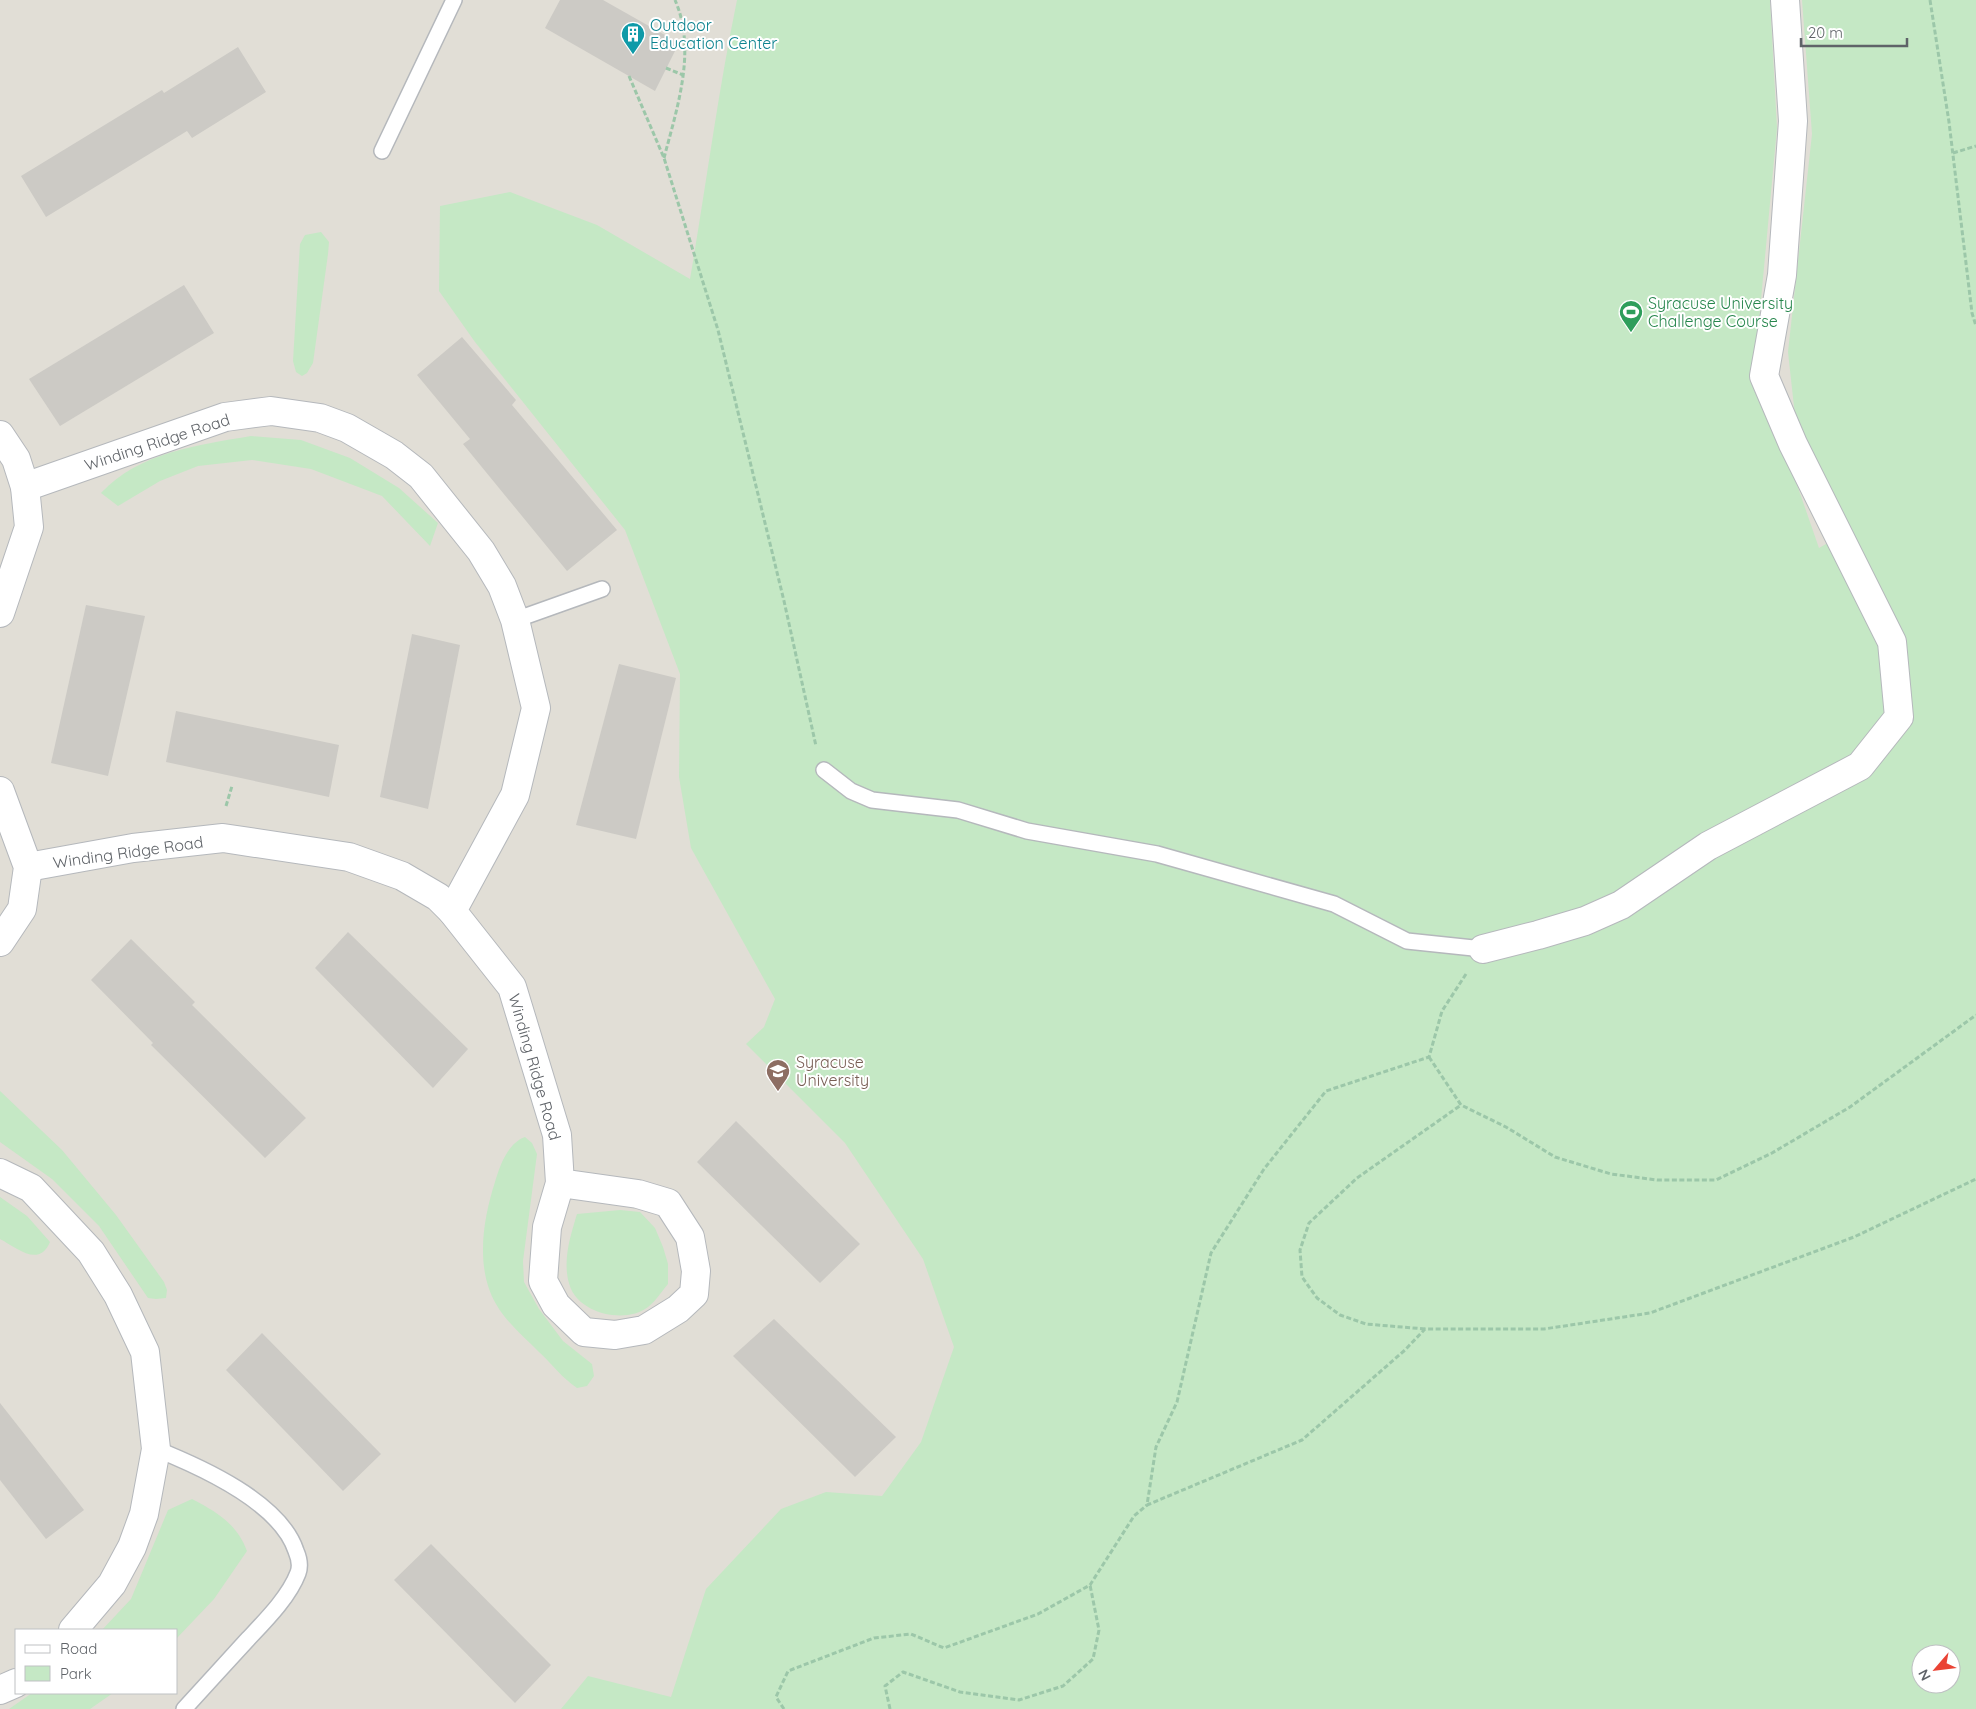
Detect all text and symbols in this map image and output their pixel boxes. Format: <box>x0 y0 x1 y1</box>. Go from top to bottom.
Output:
place label: Outdoor Education Center <box>650 15 777 53</box>
scale bar <box>1801 15 1907 47</box>
building icon: Outdoor Education Center <box>620 21 646 55</box>
text: 20 m <box>1808 23 1843 42</box>
place label: Syracuse University Challenge Course <box>1648 293 1793 331</box>
sports icon: Syracuse University Challenge Course <box>1618 299 1644 333</box>
street label: Winding Ridge Road <box>82 409 232 475</box>
street label: Winding Ridge Road <box>52 832 204 872</box>
street label: Winding Ridge Road <box>505 991 565 1143</box>
place label: Syracuse University <box>796 1052 869 1090</box>
school or university icon: Syracuse University <box>765 1058 791 1092</box>
legend <box>15 1629 178 1694</box>
text: Road <box>60 1639 97 1658</box>
north arrow <box>1911 1644 1961 1694</box>
text: Park <box>60 1664 92 1683</box>
text: N <box>1914 1666 1935 1684</box>

